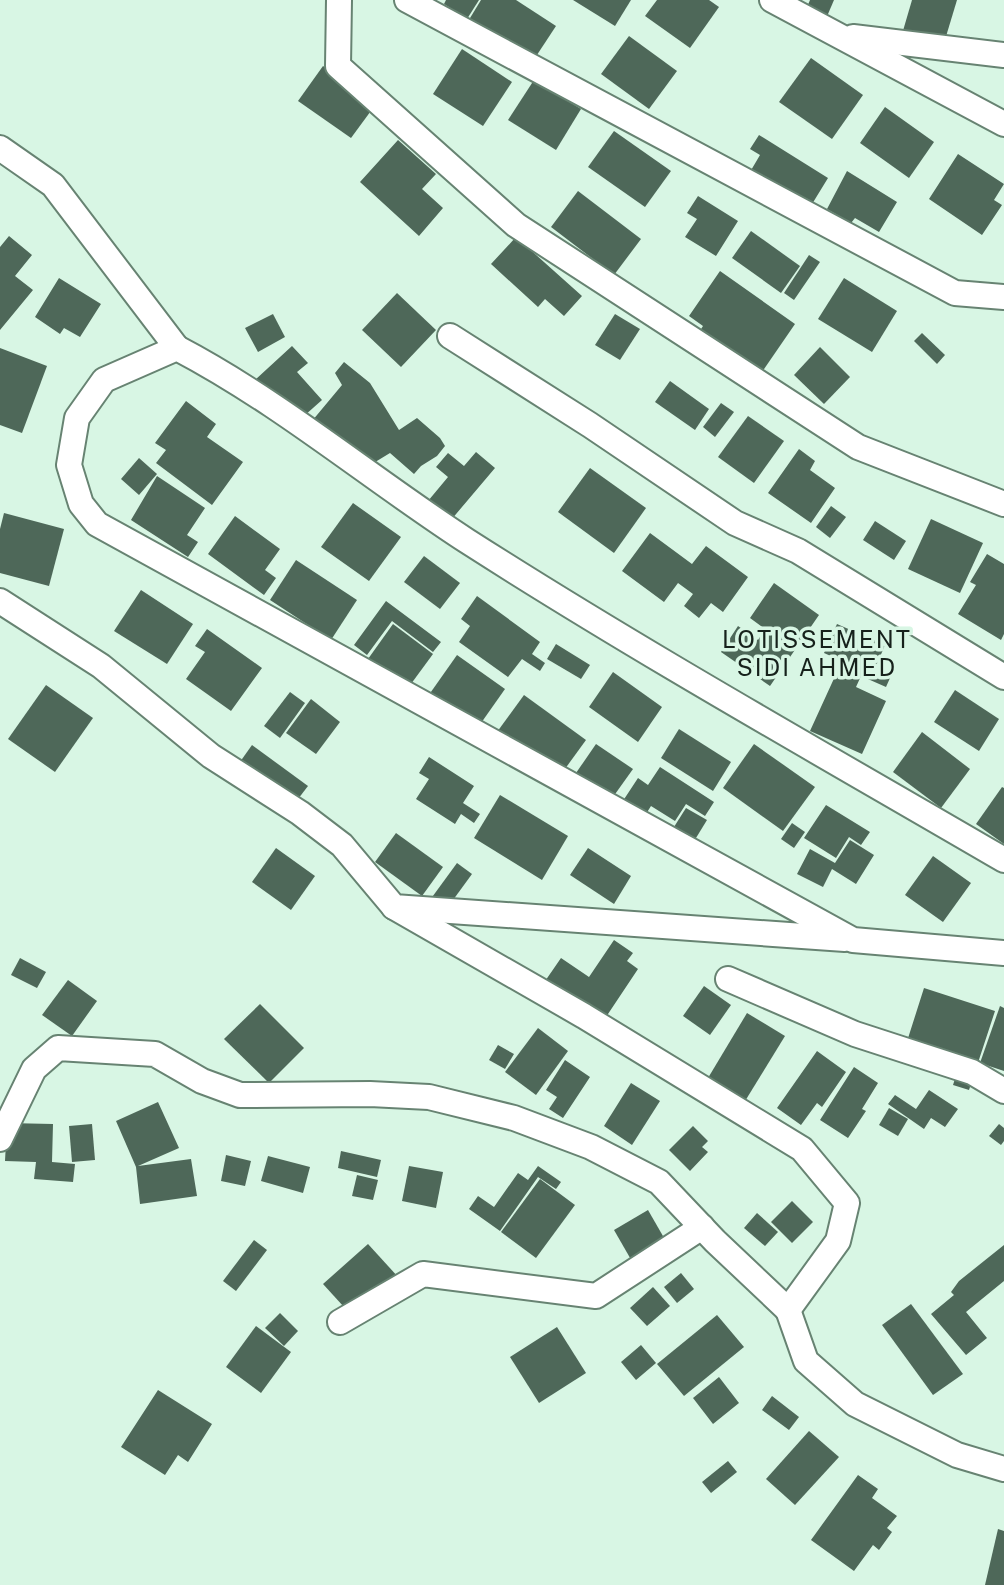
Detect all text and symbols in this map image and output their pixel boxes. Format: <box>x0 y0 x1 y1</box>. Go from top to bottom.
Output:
district label: LOTISSEMENT SIDI AHMED <box>722 625 912 681</box>

